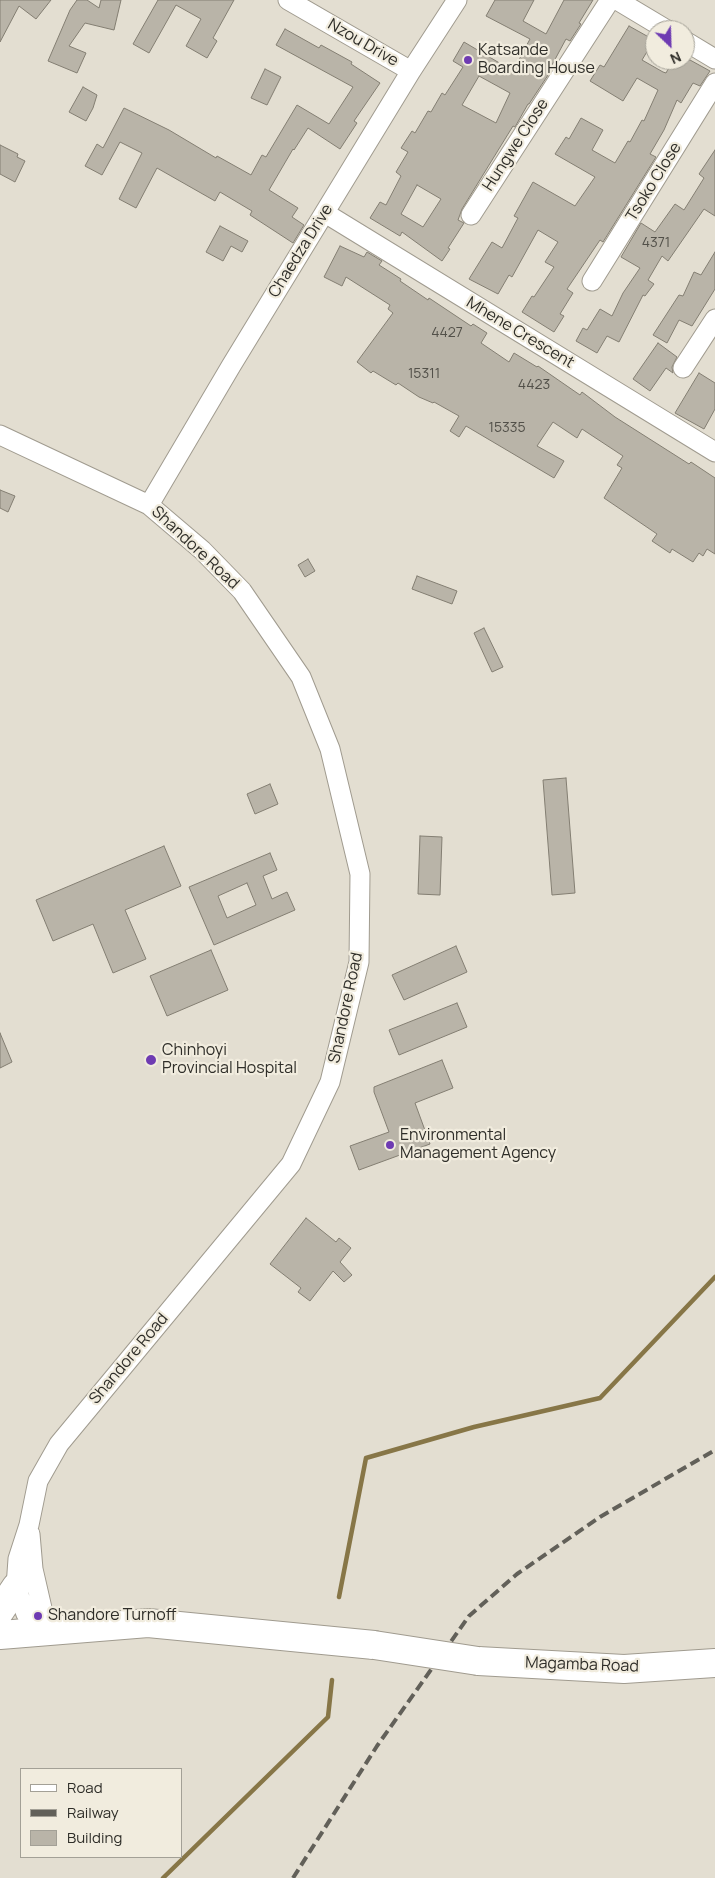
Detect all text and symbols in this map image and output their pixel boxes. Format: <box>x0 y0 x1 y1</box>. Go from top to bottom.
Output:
street label: Nzou Drive <box>324 15 402 71</box>
north arrow <box>645 20 695 70</box>
place label: Katsande Boarding House <box>478 41 595 79</box>
text: N <box>667 48 684 69</box>
marker: Katsande Boarding House <box>462 54 474 66</box>
street label: Hungwe Close <box>479 95 553 195</box>
street label: Tsoko Close <box>622 139 686 225</box>
street label: Chaedza Drive <box>265 201 337 301</box>
house number: 4371 <box>642 235 670 251</box>
street label: Mhene Crescent <box>463 293 577 373</box>
house number: 4427 <box>431 325 463 341</box>
house number: 15311 <box>408 366 440 382</box>
house number: 4423 <box>518 377 550 393</box>
house number: 15335 <box>488 420 526 436</box>
street label: Shandore Road <box>147 503 243 593</box>
street label: Shandore Road <box>325 951 367 1065</box>
place label: Chinhoyi Provincial Hospital <box>162 1041 297 1079</box>
marker: Chinhoyi Provincial Hospital <box>144 1053 158 1067</box>
place label: Environmental Management Agency <box>400 1126 556 1164</box>
marker: Environmental Management Agency <box>384 1139 396 1151</box>
street label: Shandore Road <box>85 1310 173 1408</box>
place label: Shandore Turnoff <box>48 1606 176 1626</box>
marker: Shandore Turnoff <box>32 1610 44 1622</box>
street label: Magamba Road <box>525 1653 639 1677</box>
legend <box>20 1768 182 1858</box>
text: Road <box>67 1777 103 1798</box>
text: Railway <box>67 1802 119 1823</box>
text: Building <box>67 1827 122 1848</box>

